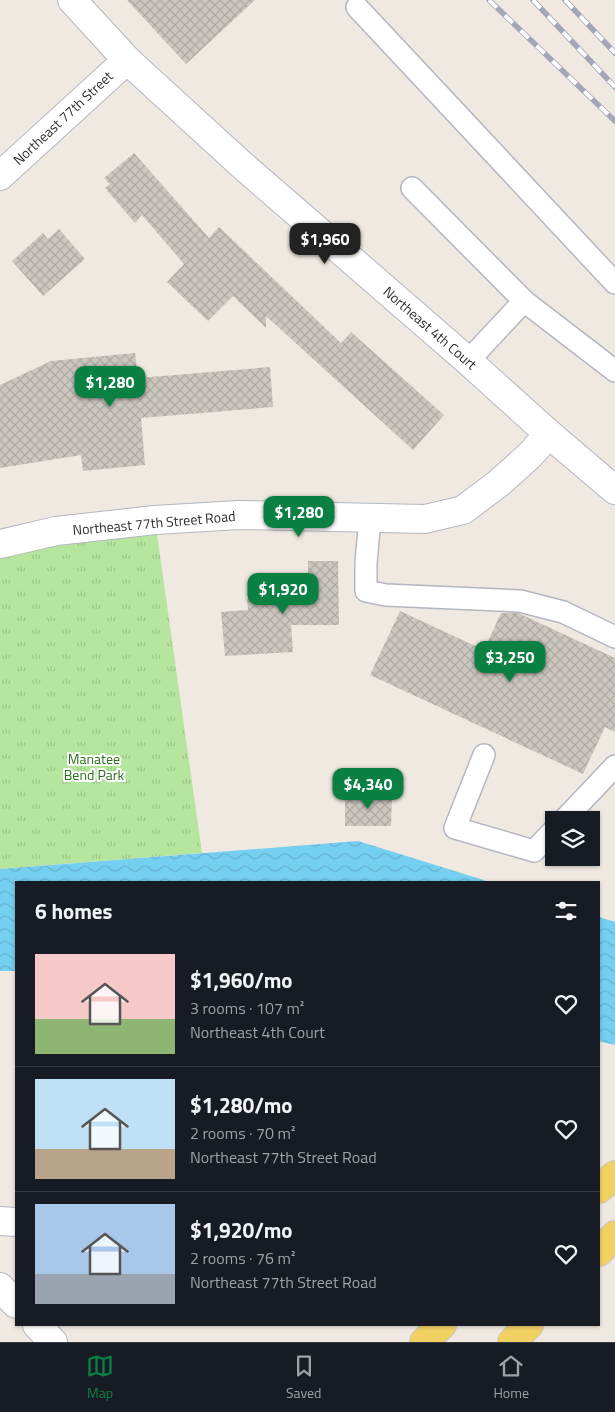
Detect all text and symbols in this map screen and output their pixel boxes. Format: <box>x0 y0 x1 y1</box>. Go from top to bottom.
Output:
street label: Northeast 77th Street <box>8 66 117 170</box>
pin: $1,960 <box>284 222 366 265</box>
text: $1,960 <box>300 227 350 251</box>
street label: Northeast 4th Court <box>379 281 482 374</box>
pin: $1,280 <box>69 366 151 408</box>
text: $1,280 <box>85 370 135 394</box>
pin: $1,280 <box>258 496 340 538</box>
text: $1,280 <box>274 500 324 524</box>
street label: Northeast 77th Street Road <box>72 505 236 540</box>
pin: $1,920 <box>242 572 324 615</box>
text: $1,920 <box>258 577 308 601</box>
pin: $3,250 <box>469 640 551 683</box>
text: $3,250 <box>485 645 535 669</box>
park label: Manatee Bend Park <box>64 748 125 785</box>
pin: $4,340 <box>327 768 409 810</box>
text: $4,340 <box>343 772 393 796</box>
map controls <box>545 811 600 866</box>
button: layers <box>545 811 600 866</box>
text: 6 homes <box>35 895 112 927</box>
icon: filters <box>552 897 580 925</box>
text: $1,960/mo <box>190 964 292 996</box>
icon: home <box>75 974 135 1034</box>
icon: heart <box>552 990 580 1018</box>
text: 3 rooms · 107 m² <box>190 996 304 1020</box>
text: Northeast 4th Court <box>190 1020 325 1044</box>
text: $1,280/mo <box>190 1089 292 1121</box>
icon: home <box>75 1099 135 1159</box>
icon: heart <box>552 1115 580 1143</box>
text: 2 rooms · 70 m² <box>190 1121 295 1145</box>
text: Northeast 77th Street Road <box>190 1145 377 1169</box>
text: $1,920/mo <box>190 1214 292 1246</box>
icon: home <box>75 1224 135 1284</box>
icon: heart <box>552 1240 580 1268</box>
text: 2 rooms · 76 m² <box>190 1246 295 1270</box>
text: Northeast 77th Street Road <box>190 1270 377 1294</box>
tab: Map <box>86 1352 114 1403</box>
tab: Saved <box>286 1352 322 1403</box>
tab: Home <box>493 1352 529 1403</box>

